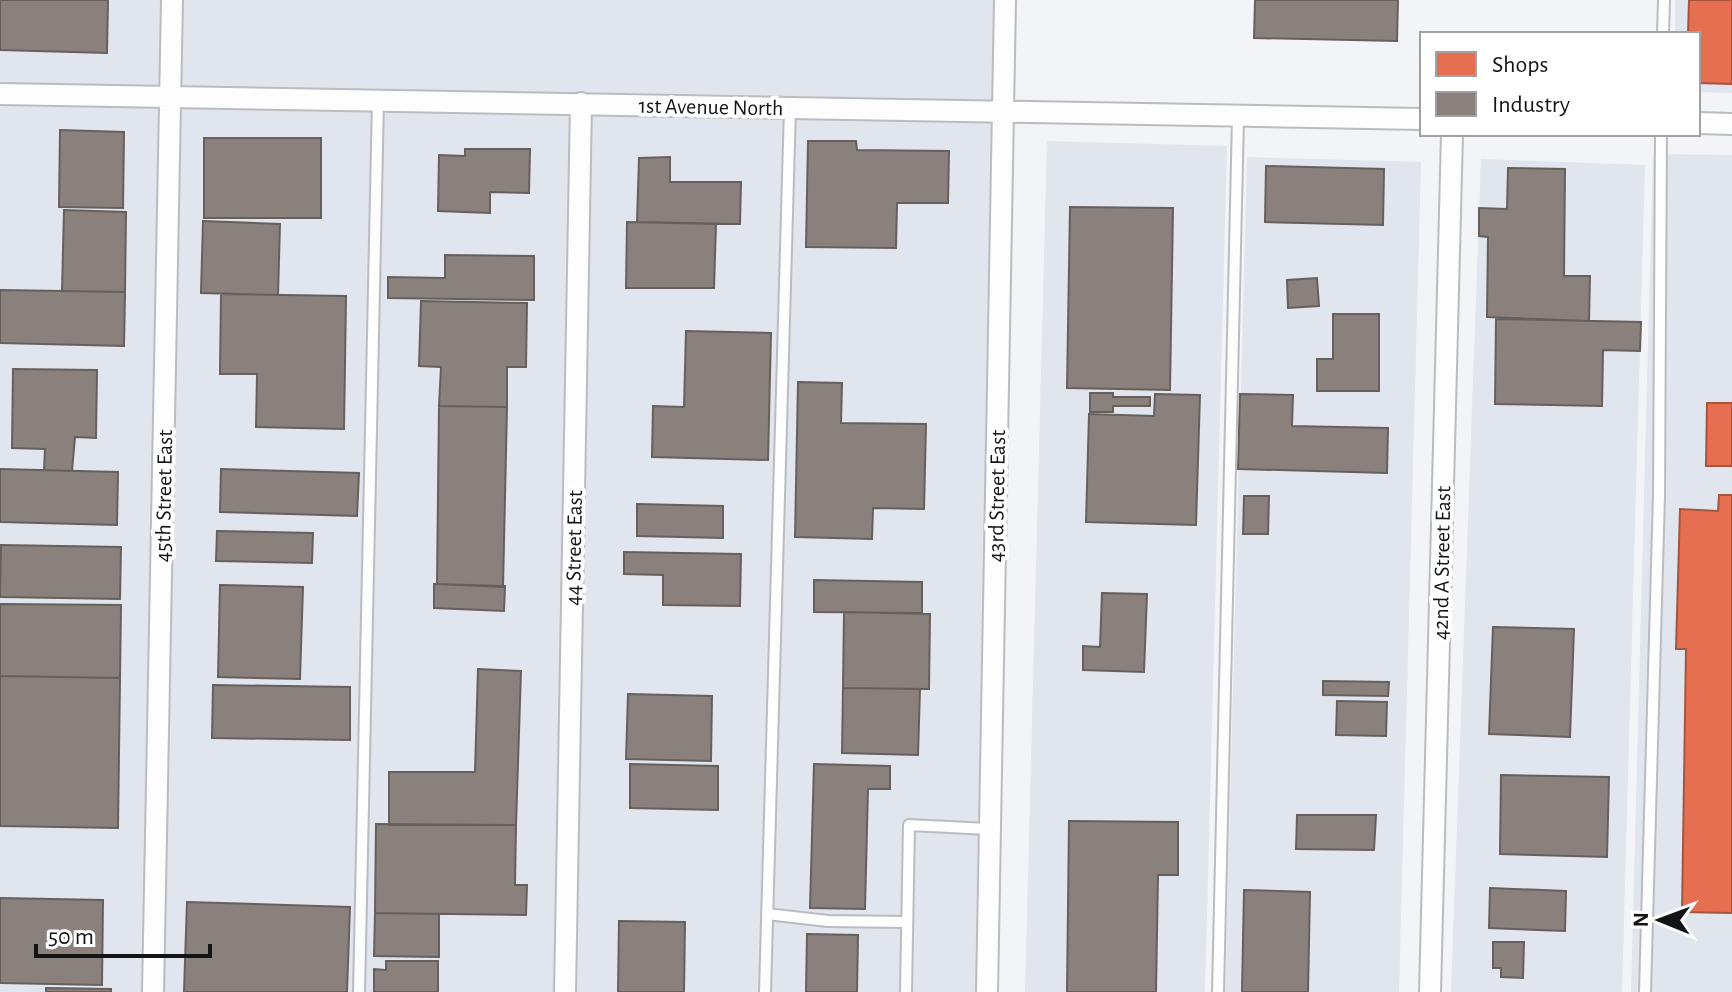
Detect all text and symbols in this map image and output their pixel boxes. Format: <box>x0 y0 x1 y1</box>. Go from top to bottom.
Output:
legend <box>1420 32 1700 136</box>
text: Shops <box>1492 53 1548 77</box>
text: Industry <box>1492 93 1570 117</box>
street label: 1st Avenue North <box>638 95 784 119</box>
street label: 45th Street East <box>152 429 176 563</box>
street label: 43rd Street East <box>985 429 1009 563</box>
street label: 42nd A Street East <box>1430 486 1454 640</box>
street label: 44 Street East <box>562 490 586 606</box>
north arrow <box>1620 880 1700 960</box>
scale bar <box>36 908 210 958</box>
text: N <box>1630 912 1652 928</box>
text: 50 m <box>48 925 94 949</box>

